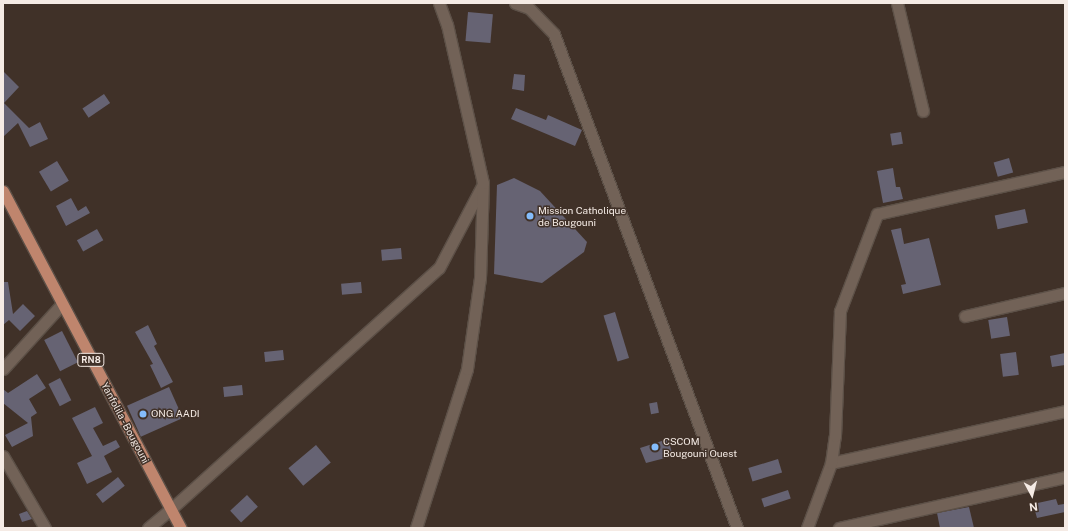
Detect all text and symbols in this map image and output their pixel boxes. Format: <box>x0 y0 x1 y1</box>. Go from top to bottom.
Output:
place label: Mission Catholique de Bougouni <box>538 204 626 228</box>
marker: Mission Catholique de Bougouni <box>525 211 535 221</box>
road number: RN8 <box>77 353 105 367</box>
street label: Yanfolila - Bougouni <box>98 379 152 467</box>
place label: ONG AADI <box>151 408 200 420</box>
marker: ONG AADI <box>138 409 148 419</box>
place label: CSCOM Bougouni Ouest <box>663 435 737 458</box>
marker: CSCOM Bougouni Ouest <box>650 442 660 452</box>
north arrow <box>1012 475 1052 515</box>
text: N <box>1028 500 1038 513</box>

